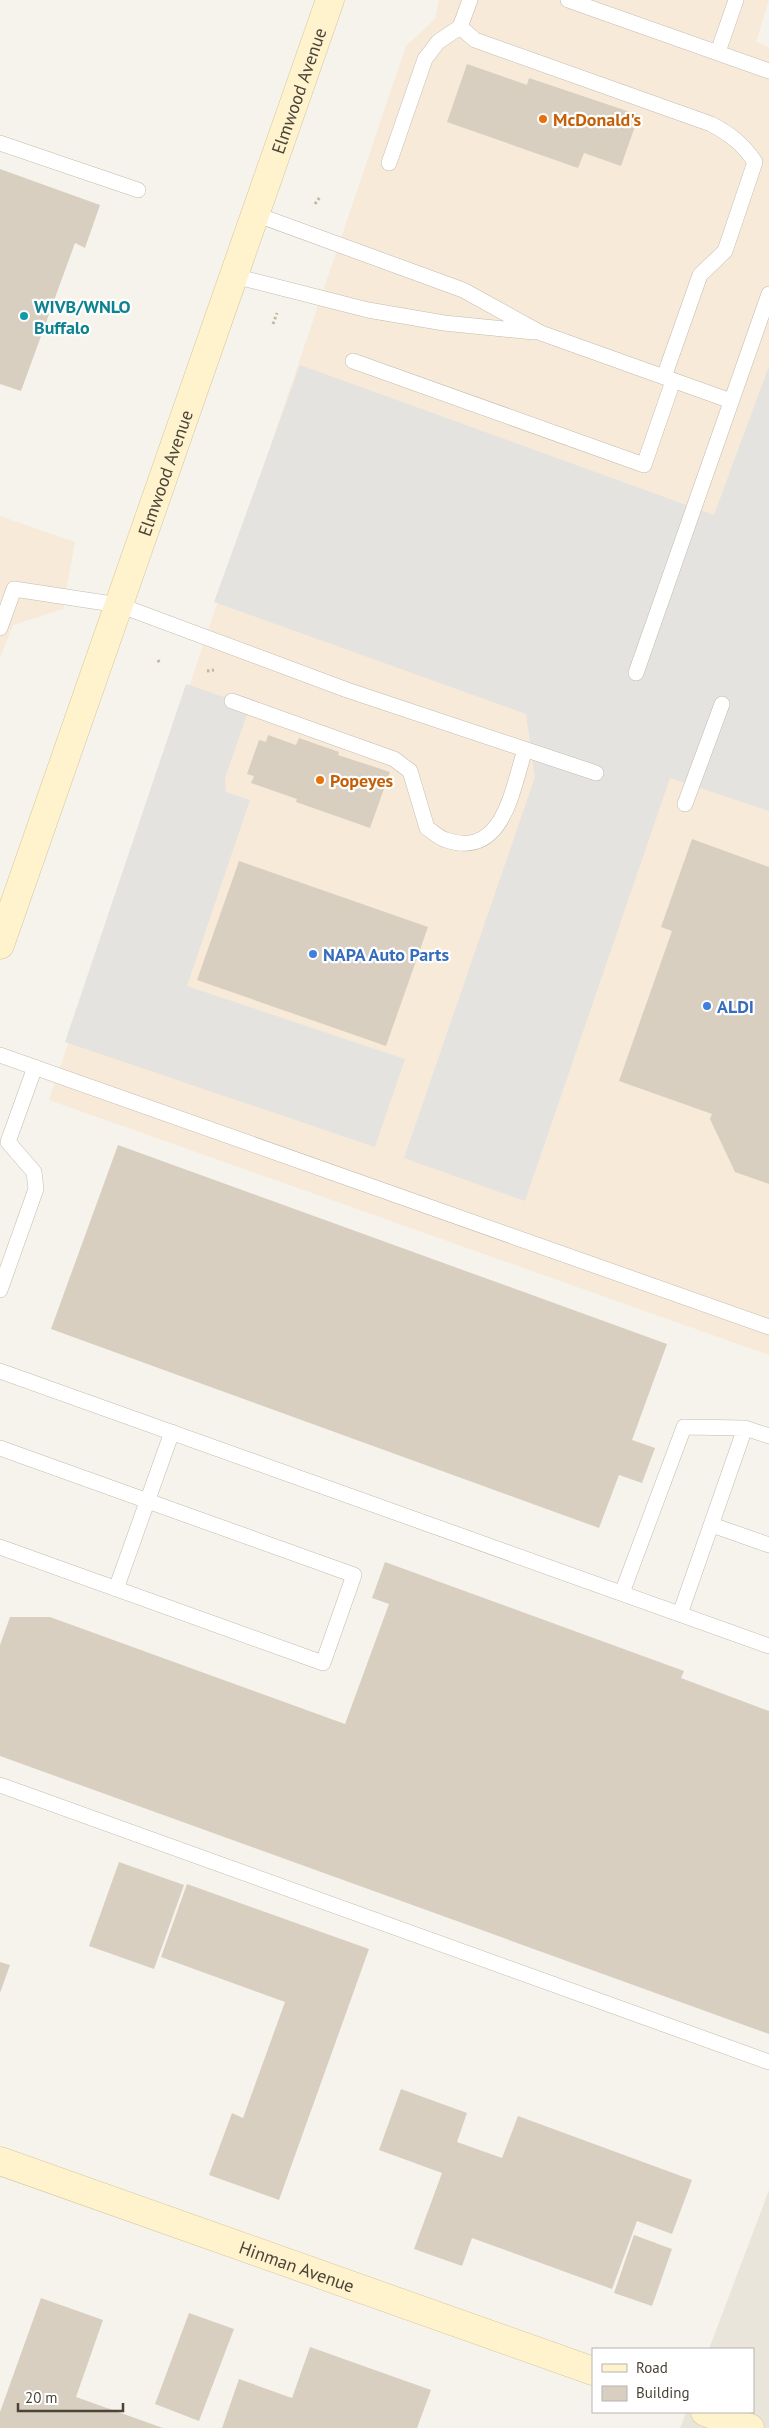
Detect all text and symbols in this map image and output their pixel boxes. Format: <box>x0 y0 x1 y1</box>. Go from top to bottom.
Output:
street label: Elmwood Avenue <box>266 24 331 157</box>
place label: McDonald's <box>553 108 641 131</box>
marker: McDonald's <box>537 113 549 125</box>
place label: WIVB/WNLO Buffalo <box>34 295 130 339</box>
marker: WIVB/WNLO Buffalo <box>18 310 30 322</box>
street label: Elmwood Avenue <box>132 407 197 539</box>
place label: Popeyes <box>330 769 394 792</box>
marker: Popeyes <box>314 774 326 786</box>
place label: NAPA Auto Parts <box>323 943 449 966</box>
marker: NAPA Auto Parts <box>307 948 319 960</box>
place label: ALDI <box>717 995 754 1018</box>
marker: ALDI <box>701 1000 713 1012</box>
street label: Hinman Avenue <box>236 2235 358 2297</box>
legend <box>592 2348 754 2413</box>
text: Road <box>636 2358 668 2377</box>
scale bar <box>18 2380 122 2412</box>
text: Building <box>636 2383 690 2402</box>
text: 20 m <box>25 2388 58 2407</box>

